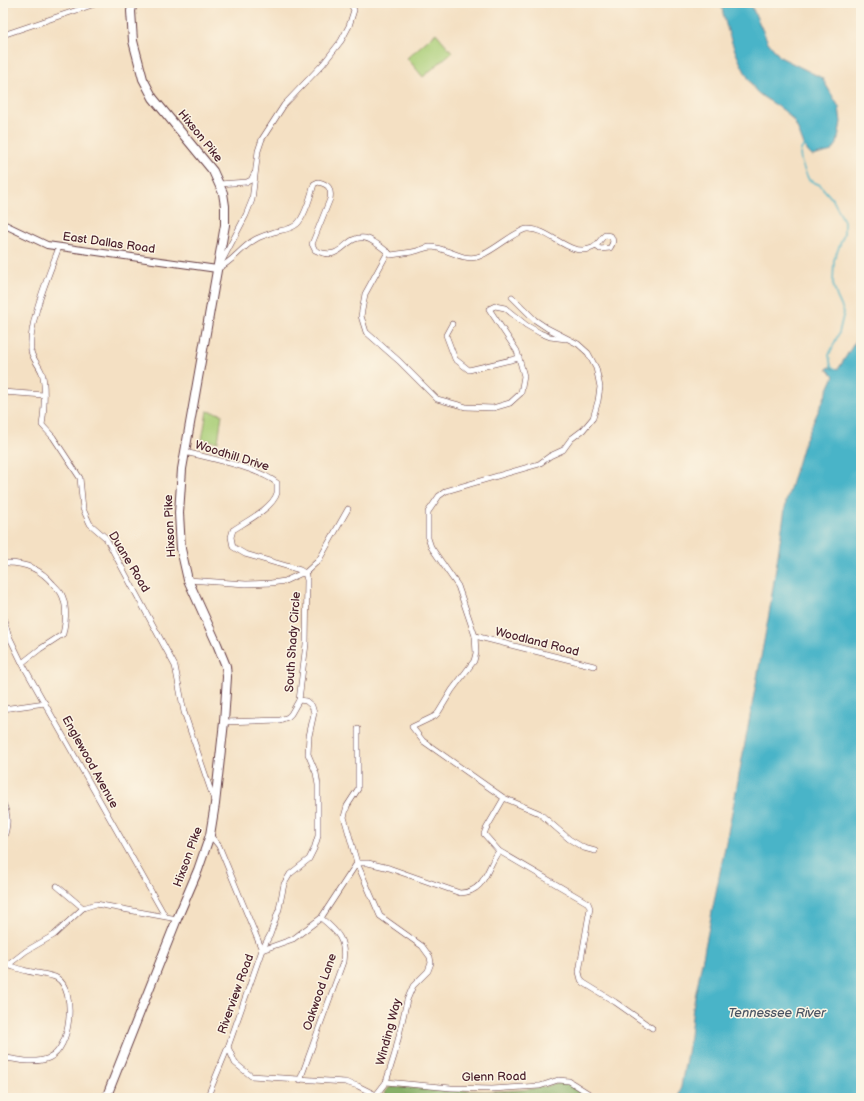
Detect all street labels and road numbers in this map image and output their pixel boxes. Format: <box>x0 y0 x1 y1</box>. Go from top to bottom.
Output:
street label: Hixson Pike <box>174 107 226 165</box>
street label: East Dallas Road <box>62 229 156 257</box>
street label: Woodhill Drive <box>193 438 271 474</box>
street label: Hixson Pike <box>161 494 179 558</box>
street label: Duane Road <box>105 529 153 595</box>
street label: South Shady Circle <box>282 591 304 693</box>
street label: Woodland Road <box>493 624 581 660</box>
street label: Englewood Avenue <box>58 713 122 811</box>
street label: Hixson Pike <box>170 825 206 889</box>
street label: Oakwood Lane <box>300 951 340 1033</box>
street label: Riverview Road <box>215 952 257 1036</box>
street label: Winding Way <box>373 996 405 1067</box>
street label: Glenn Road <box>462 1069 526 1085</box>

